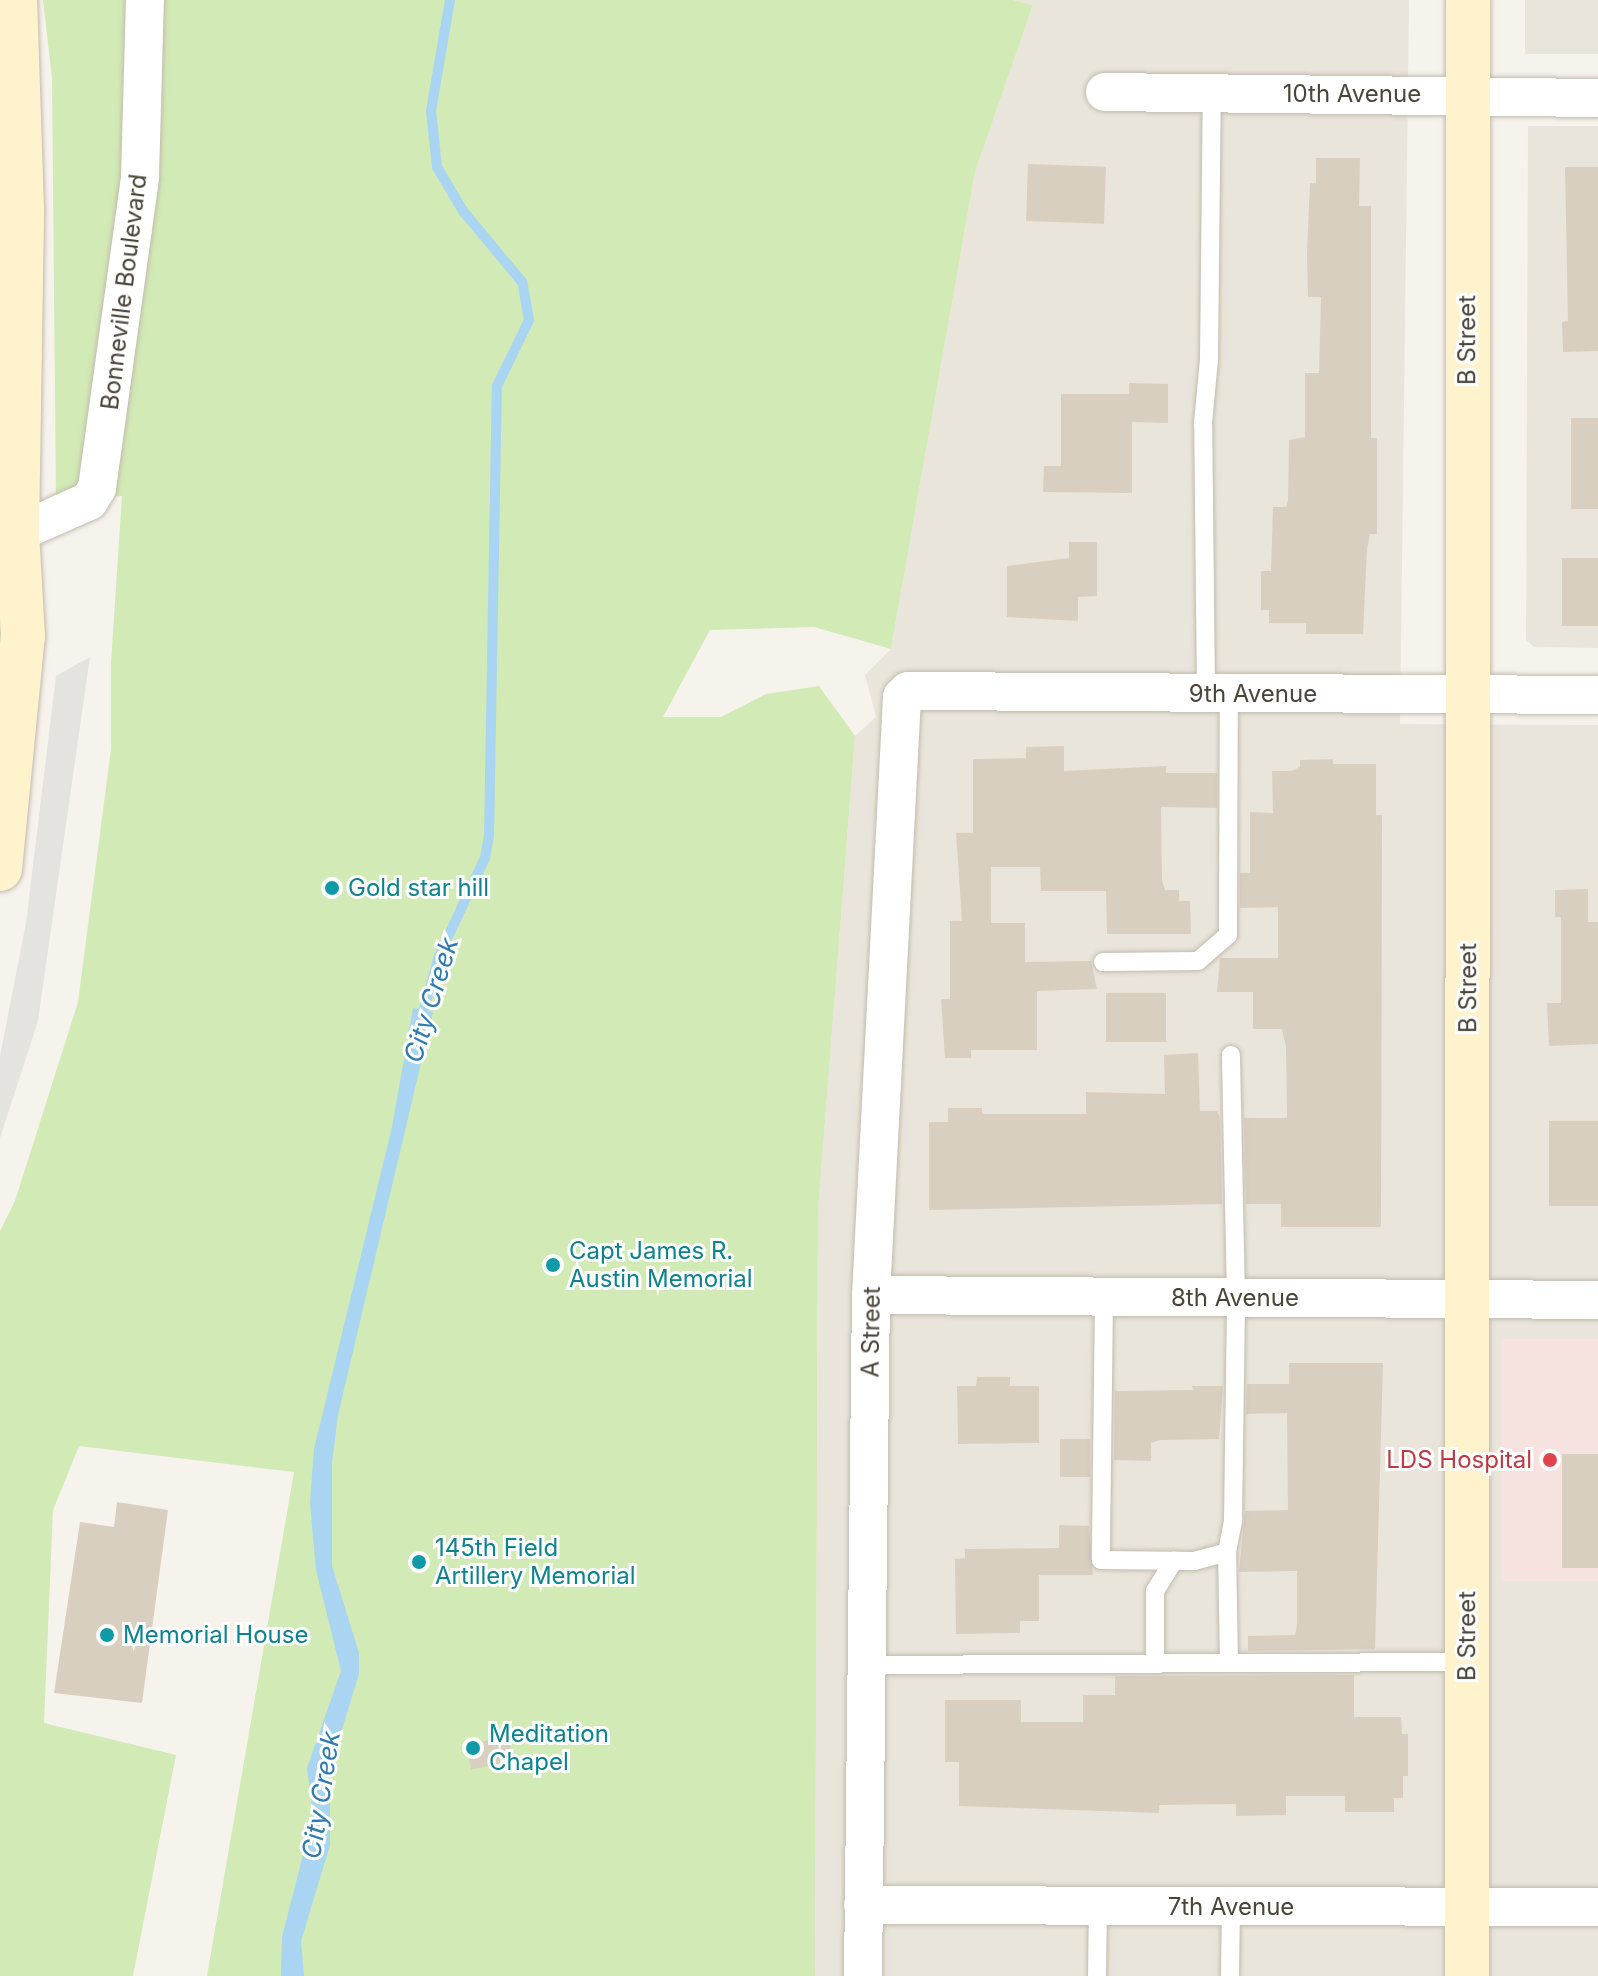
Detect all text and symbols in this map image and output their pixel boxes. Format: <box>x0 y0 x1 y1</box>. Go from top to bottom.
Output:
street label: 10th Avenue <box>1283 80 1421 108</box>
street label: Bonneville Boulevard <box>95 172 153 412</box>
street label: B Street <box>1453 295 1481 385</box>
street label: 9th Avenue <box>1189 680 1317 708</box>
place label: Gold star hill <box>348 874 489 902</box>
marker: Gold star hill <box>323 879 341 897</box>
water label: City Creek <box>397 934 465 1066</box>
street label: B Street <box>1454 943 1482 1033</box>
place label: Capt James R. Austin Memorial <box>569 1237 753 1293</box>
marker: Capt James R. Austin Memorial <box>544 1256 562 1274</box>
street label: 8th Avenue <box>1171 1284 1299 1312</box>
street label: A Street <box>856 1286 886 1378</box>
place label: LDS Hospital <box>1386 1446 1532 1474</box>
marker: LDS Hospital <box>1539 1449 1561 1471</box>
place label: 145th Field Artillery Memorial <box>435 1534 635 1590</box>
marker: 145th Field Artillery Memorial <box>410 1553 428 1571</box>
street label: B Street <box>1453 1591 1481 1681</box>
place label: Memorial House <box>123 1621 308 1649</box>
marker: Memorial House <box>98 1626 116 1644</box>
place label: Meditation Chapel <box>489 1720 609 1776</box>
water label: City Creek <box>296 1729 346 1861</box>
marker: Meditation Chapel <box>464 1739 482 1757</box>
street label: 7th Avenue <box>1168 1893 1294 1921</box>

